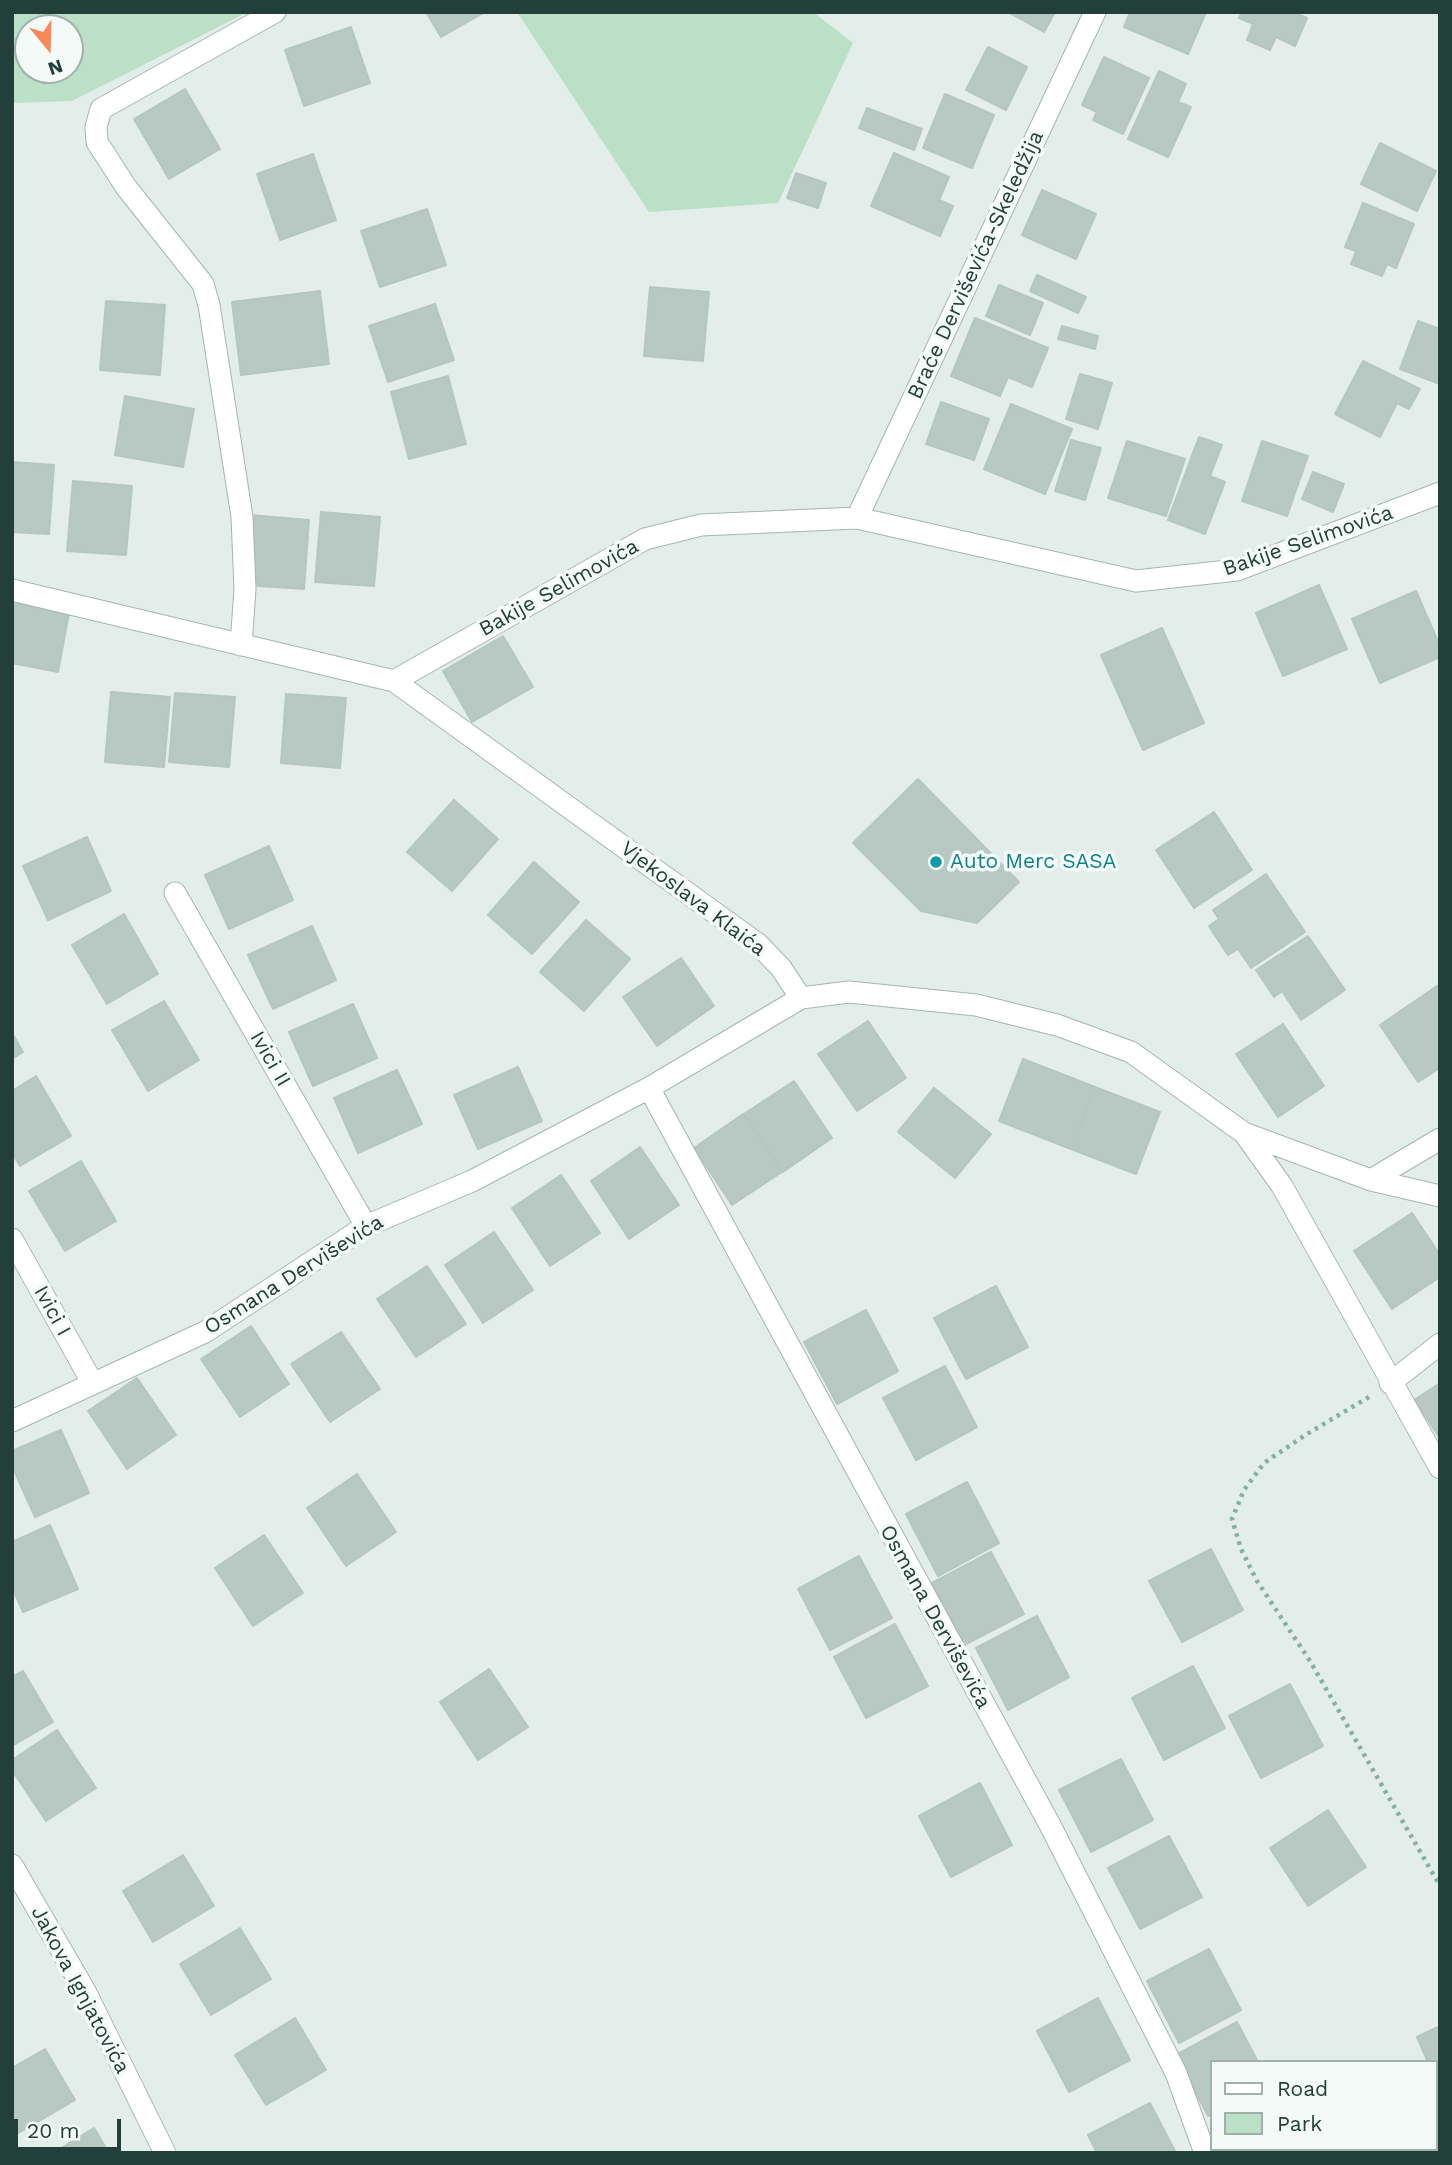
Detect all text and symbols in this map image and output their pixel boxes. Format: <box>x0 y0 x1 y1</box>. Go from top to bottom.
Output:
north arrow <box>14 14 84 84</box>
text: N <box>45 54 66 81</box>
street label: Braće Derviševića-Skeledžija <box>903 127 1049 403</box>
street label: Bakije Selimovića <box>1220 500 1396 582</box>
street label: Bakije Selimovića <box>475 534 643 642</box>
street label: Vjekoslava Klaića <box>615 836 771 962</box>
place label: Auto Merc SASA <box>950 849 1116 875</box>
marker: Auto Merc SASA <box>928 854 944 870</box>
street label: Ivici II <box>244 1027 296 1091</box>
street label: Osmana Derviševića <box>200 1210 388 1340</box>
street label: Ivici I <box>28 1282 76 1340</box>
street label: Osmana Derviševića <box>874 1521 996 1713</box>
street label: Jakova Ignjatovića <box>25 1902 135 2078</box>
legend <box>1210 2060 1438 2151</box>
text: Road <box>1277 2076 1328 2101</box>
scale bar <box>18 2106 124 2150</box>
text: Park <box>1277 2111 1322 2136</box>
text: 20 m <box>27 2118 79 2143</box>

